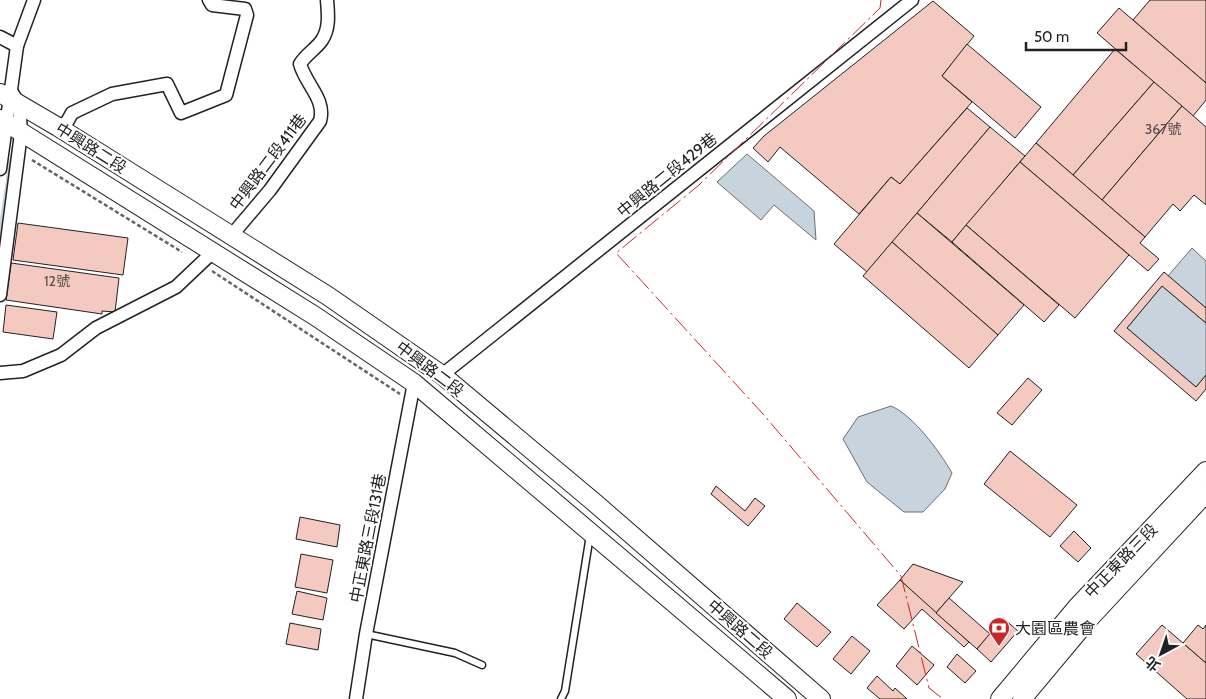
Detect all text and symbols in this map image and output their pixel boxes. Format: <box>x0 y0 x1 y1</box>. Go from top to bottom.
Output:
scale bar <box>1026 20 1126 52</box>
text: 50 m <box>1034 28 1069 46</box>
street label: 中興路二段411巷 <box>226 110 310 214</box>
street label: 中興路二段 <box>52 119 130 177</box>
house number: 367號 <box>1145 120 1181 138</box>
street label: 中興路二段429巷 <box>613 129 721 221</box>
house number: 12號 <box>44 272 70 290</box>
street label: 中興路二段 <box>392 337 468 401</box>
street label: 中正東路三段131巷 <box>346 472 390 604</box>
street label: 中正東路三段 <box>1081 520 1161 602</box>
street label: 中興路二段 <box>704 596 776 662</box>
bank icon: 大園區農會 <box>987 616 1011 647</box>
place label: 大園區農會 <box>1015 619 1095 638</box>
north arrow <box>1136 629 1186 679</box>
text: 北 <box>1141 653 1164 675</box>

